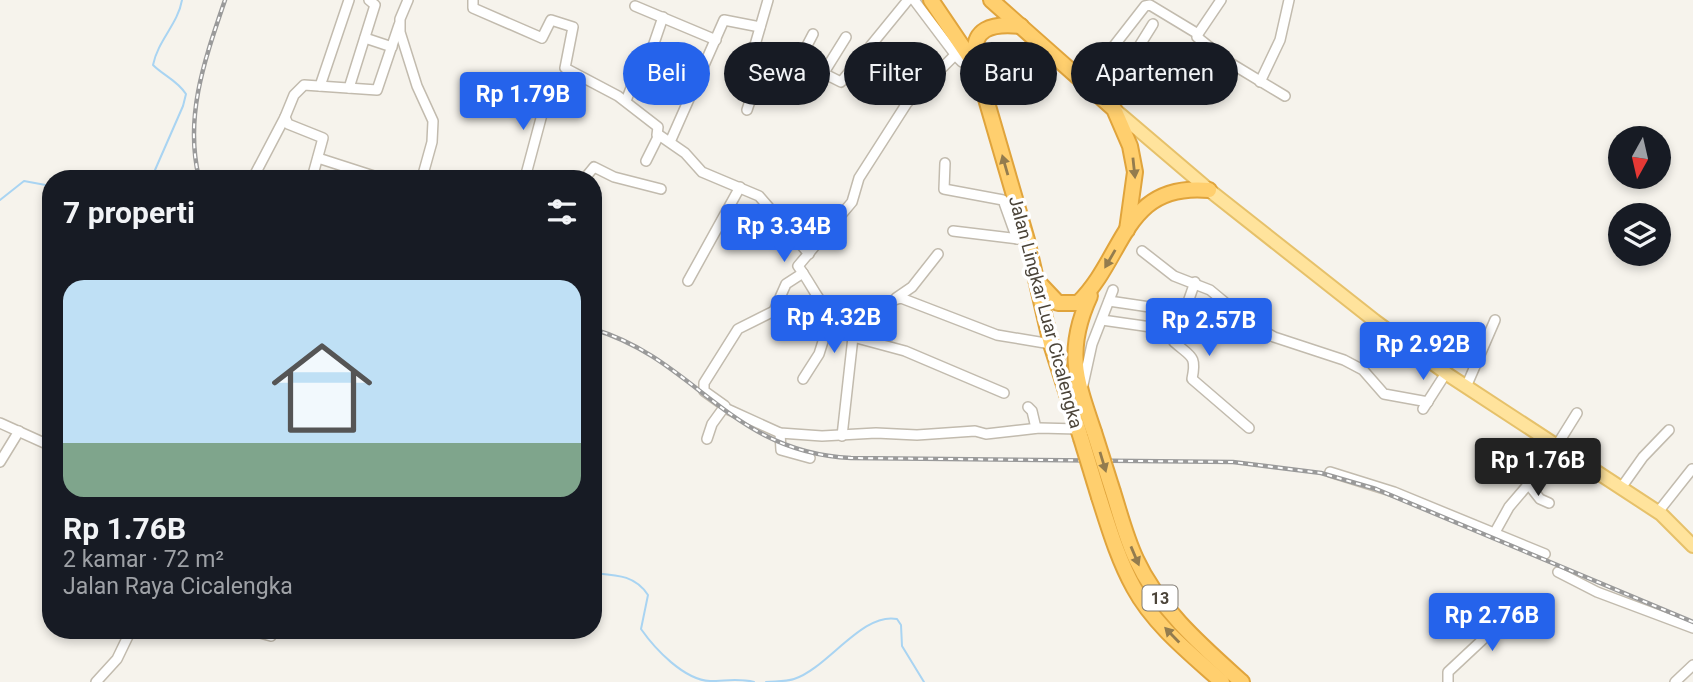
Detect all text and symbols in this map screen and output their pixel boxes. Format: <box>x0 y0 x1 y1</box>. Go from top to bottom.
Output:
chip: Beli <box>623 42 710 105</box>
chip: Sewa <box>724 42 830 105</box>
chip: Filter <box>844 42 946 105</box>
chip: Baru <box>960 42 1057 105</box>
chip: Apartemen <box>1071 42 1238 105</box>
pin: Rp 1.79B <box>451 72 595 132</box>
text: Rp 1.79B <box>476 81 570 108</box>
north arrow <box>1608 126 1671 189</box>
map controls <box>1608 126 1671 266</box>
one-way arrow <box>1000 154 1010 175</box>
one-way arrow <box>1129 157 1140 179</box>
icon: filters <box>543 193 581 231</box>
street label: Jalan Lingkar Luar Cicalengka <box>1005 194 1087 430</box>
text: 7 properti <box>63 195 195 230</box>
button: layers <box>1608 203 1671 266</box>
pin: Rp 3.34B <box>712 204 856 264</box>
text: Rp 3.34B <box>737 213 831 240</box>
one-way arrow <box>1104 249 1116 269</box>
pin: Rp 4.32B <box>762 296 906 355</box>
pin: Rp 2.57B <box>1137 298 1281 358</box>
text: Rp 4.32B <box>787 304 881 331</box>
text: Rp 2.57B <box>1162 307 1256 334</box>
pin: Rp 2.92B <box>1351 322 1495 382</box>
icon: home <box>259 325 385 451</box>
text: Rp 2.92B <box>1376 331 1470 358</box>
pin: Rp 1.76B <box>1466 438 1610 498</box>
text: Rp 1.76B <box>1491 447 1585 474</box>
one-way arrow <box>1099 452 1109 473</box>
text: Rp 1.76B <box>63 511 186 546</box>
text: 2 kamar · 72 m² <box>63 546 224 573</box>
one-way arrow <box>1130 546 1141 567</box>
text: Jalan Raya Cicalengka <box>63 573 293 600</box>
road number: 13 <box>1142 586 1178 610</box>
pin: Rp 2.76B <box>1420 594 1564 653</box>
text: Rp 2.76B <box>1445 602 1539 629</box>
one-way arrow <box>1165 627 1181 644</box>

